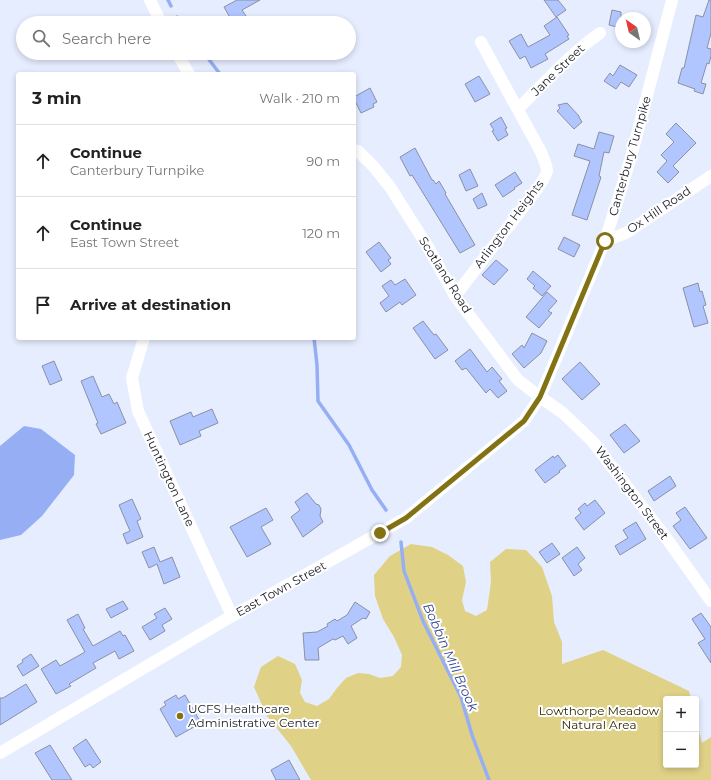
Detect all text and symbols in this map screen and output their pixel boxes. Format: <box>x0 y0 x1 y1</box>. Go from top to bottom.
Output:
north arrow <box>615 12 651 48</box>
search box <box>16 16 356 60</box>
icon: search <box>30 27 52 49</box>
text: Search here <box>62 29 151 48</box>
street label: Jane Street <box>527 41 587 99</box>
text: 3 min <box>32 88 82 108</box>
text: Walk · 210 m <box>259 90 340 106</box>
street label: Canterbury Turnpike <box>605 94 654 218</box>
text: Continue <box>70 143 142 162</box>
icon: ahead <box>32 150 54 172</box>
text: 90 m <box>306 153 340 169</box>
text: Canterbury Turnpike <box>70 162 204 178</box>
street label: Arlington Heights <box>470 176 547 271</box>
street label: Ox Hill Road <box>624 183 693 236</box>
text: Continue <box>70 215 142 234</box>
icon: ahead <box>32 222 54 244</box>
text: 120 m <box>302 225 340 241</box>
route start <box>596 232 614 250</box>
text: East Town Street <box>70 234 179 250</box>
street label: Scotland Road <box>416 234 475 316</box>
icon: arrive <box>32 294 54 316</box>
text: Arrive at destination <box>70 295 231 314</box>
street label: Huntington Lane <box>141 429 198 529</box>
street label: Washington Street <box>592 443 672 542</box>
route end <box>371 524 389 542</box>
street label: East Town Street <box>233 558 328 619</box>
water label: Bobbin Mill Brook <box>420 601 483 715</box>
map controls <box>663 696 699 768</box>
button: + <box>663 696 699 732</box>
place label: UCFS Healthcare Administrative Center <box>188 701 319 730</box>
park label: Lowthorpe Meadow Natural Area <box>539 703 660 732</box>
marker: UCFS Healthcare Administrative Center <box>175 711 185 721</box>
button: − <box>663 732 699 768</box>

